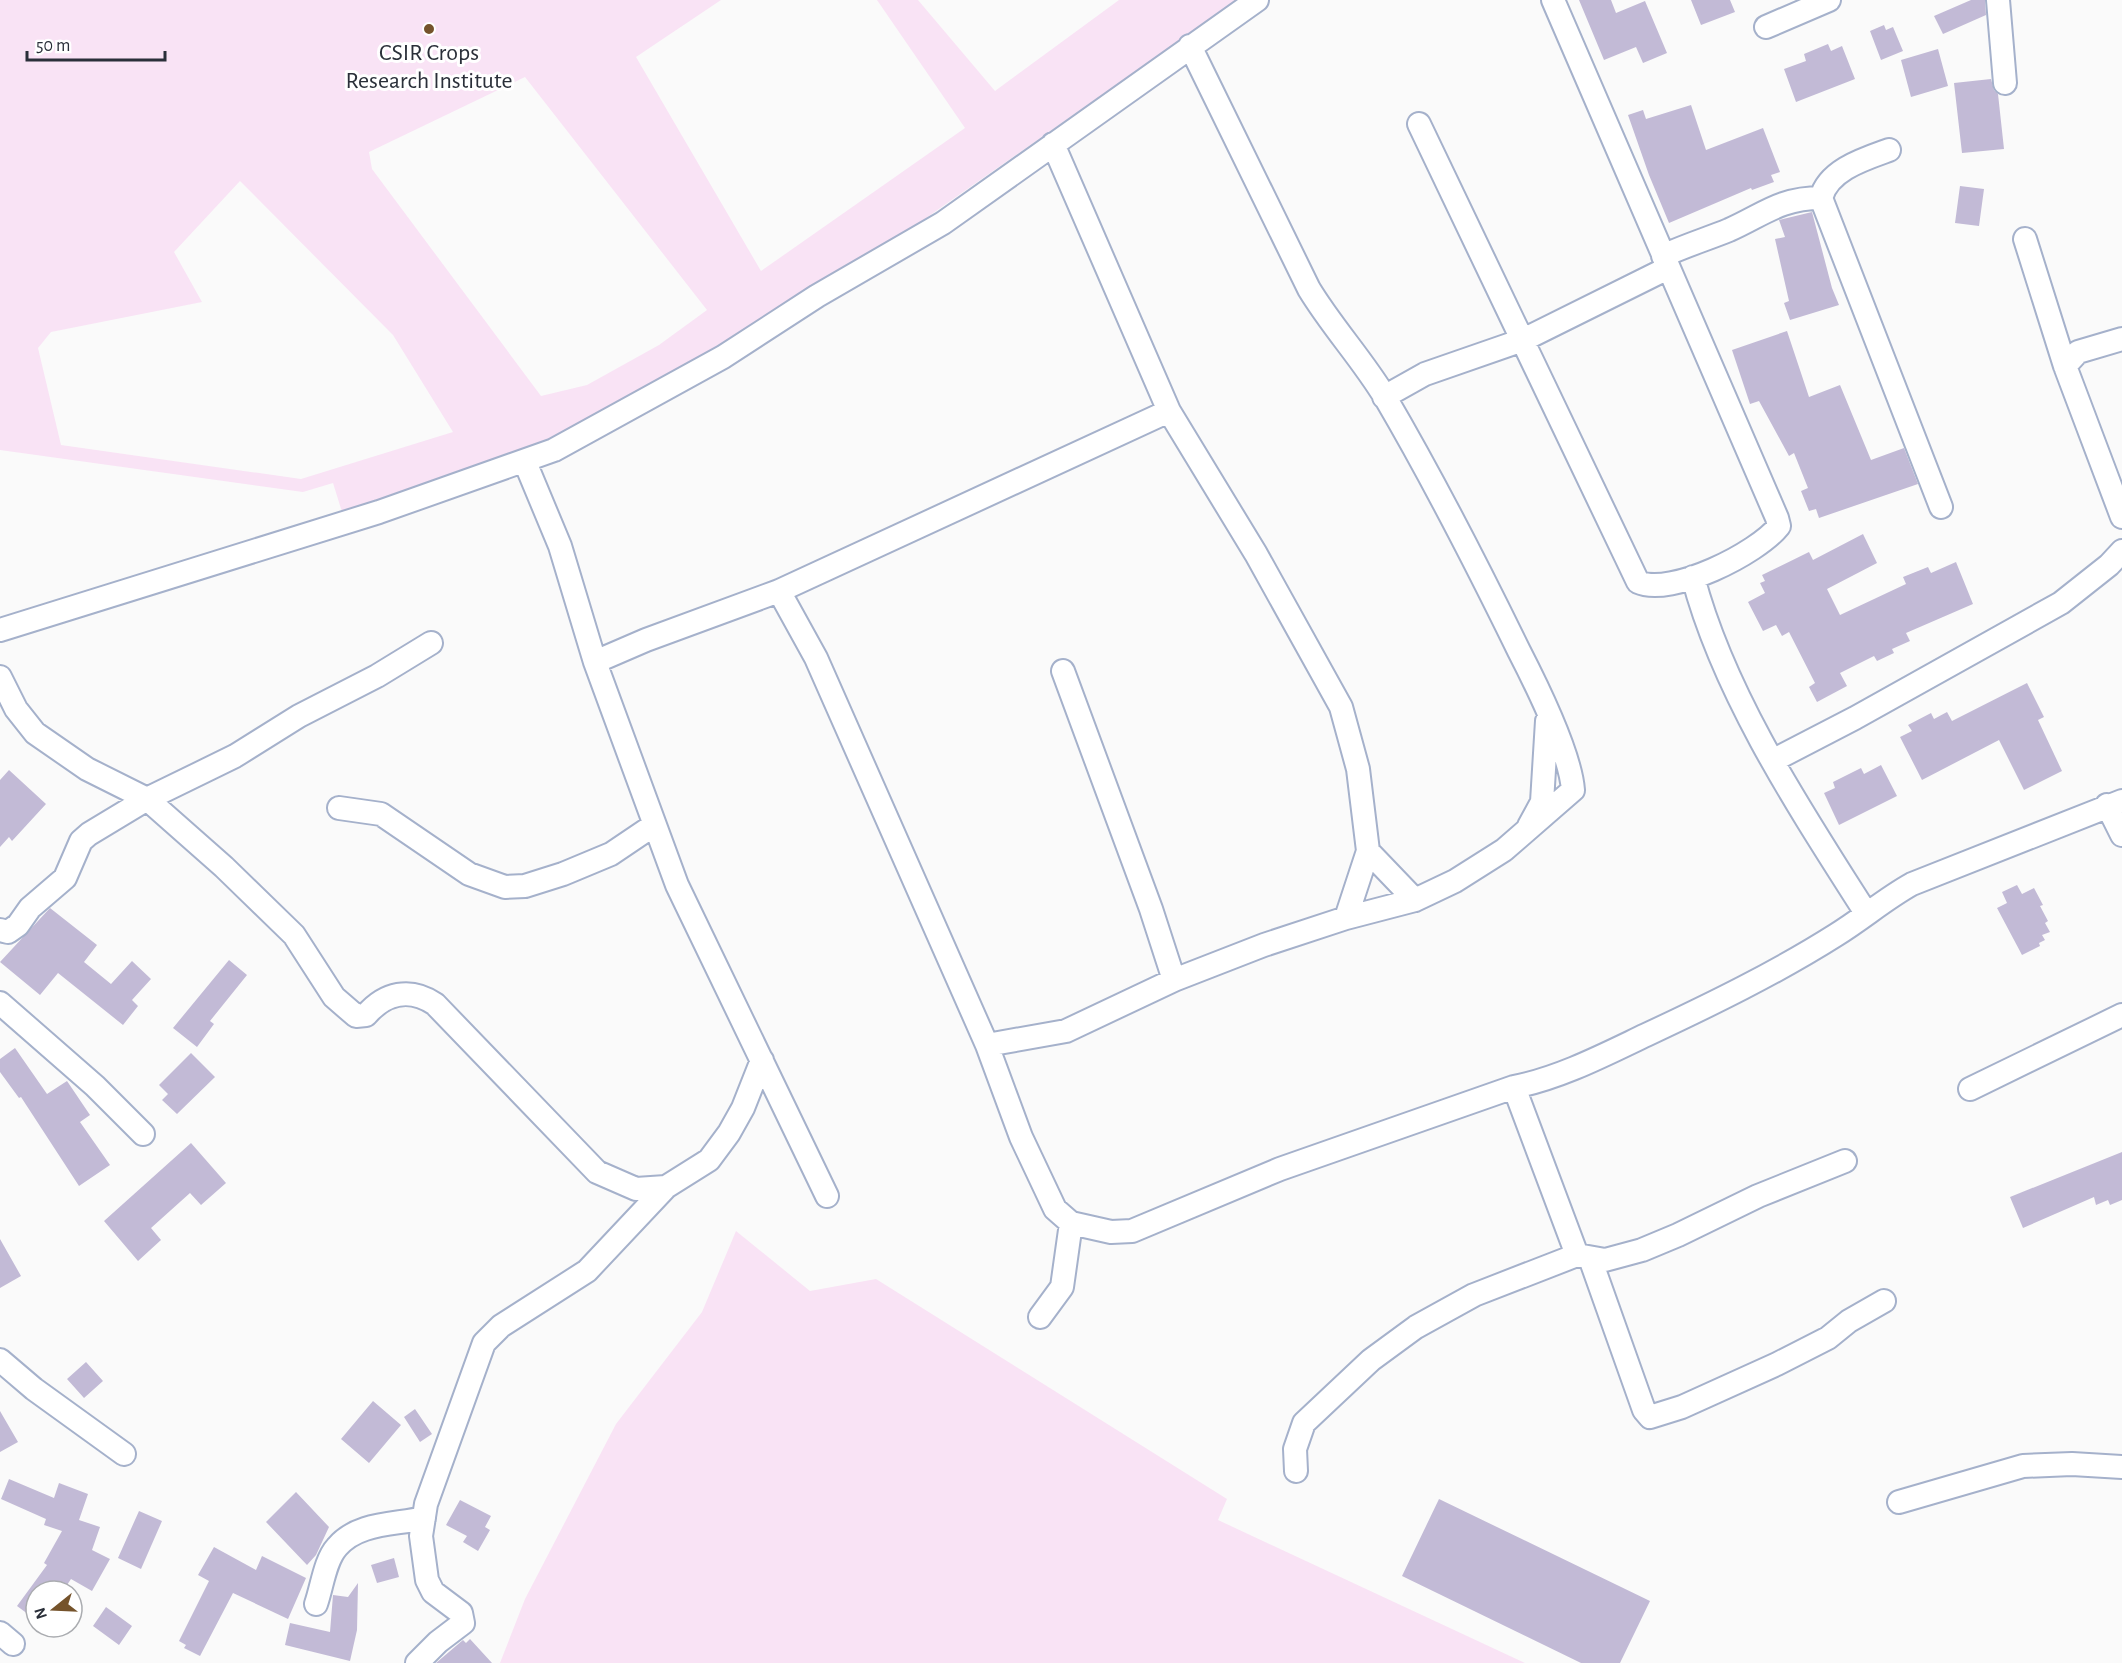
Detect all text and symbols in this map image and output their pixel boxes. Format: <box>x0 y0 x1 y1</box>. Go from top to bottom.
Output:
marker: CSIR Crops Research Institute <box>422 22 436 36</box>
scale bar <box>27 24 165 62</box>
text: 50 m <box>36 37 70 55</box>
place label: CSIR Crops Research Institute <box>346 41 512 93</box>
north arrow <box>24 1579 84 1639</box>
text: N <box>31 1606 50 1621</box>

